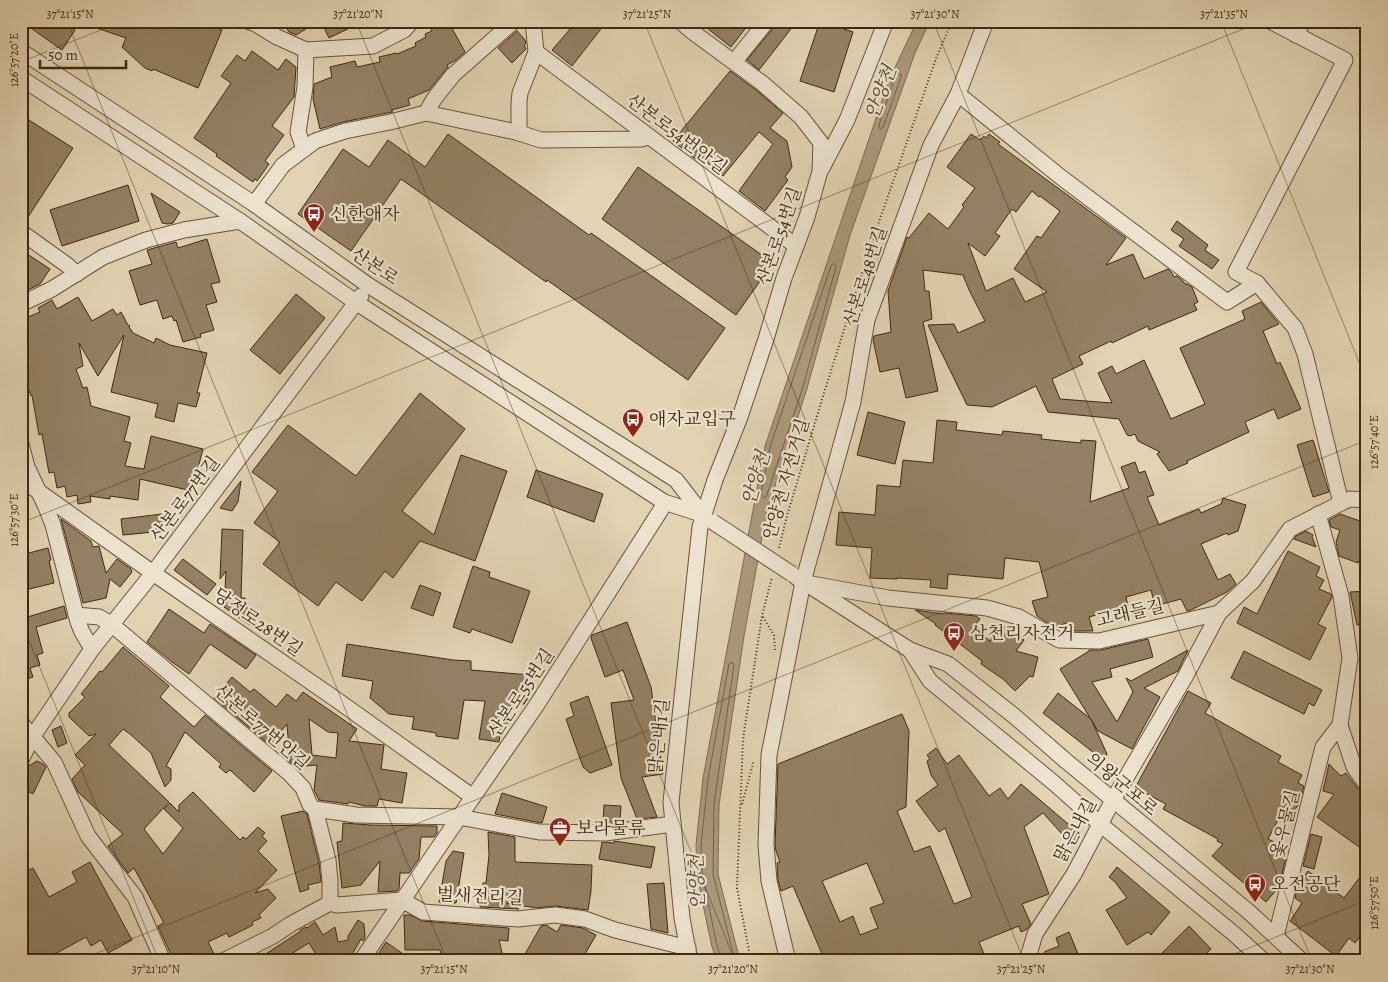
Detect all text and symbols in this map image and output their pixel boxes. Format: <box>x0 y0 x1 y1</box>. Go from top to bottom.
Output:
text: 37°21'15"N <box>46 6 94 22</box>
text: 37°21'20"N <box>333 6 383 22</box>
text: 37°21'25"N <box>623 6 672 22</box>
text: 37°21'30"N <box>910 6 960 22</box>
text: 37°21'35"N <box>1200 6 1248 22</box>
text: 126°57'20"E <box>6 33 22 87</box>
scale bar <box>40 38 126 70</box>
text: 50 m <box>48 45 78 65</box>
water label: 안양천 <box>859 60 904 123</box>
street label: 산본로54번안길 <box>622 88 732 180</box>
street label: 산본로54번길 <box>751 183 807 289</box>
bus stop icon: 신한애자 <box>302 202 326 233</box>
place label: 신한애자 <box>330 202 400 226</box>
street label: 산본로48번길 <box>838 223 892 329</box>
street label: 산본로 <box>347 241 403 291</box>
bus stop icon: 애자교입구 <box>621 407 645 438</box>
place label: 애자교입구 <box>649 407 736 431</box>
street label: 안양천 자전거길 <box>757 415 815 543</box>
text: 126°57'40"E <box>1366 415 1382 469</box>
water label: 안양천 <box>735 447 777 508</box>
street label: 산본로77번길 <box>145 451 225 547</box>
text: 126°57'30"E <box>6 493 22 547</box>
street label: 당정로28번길 <box>208 582 308 662</box>
street label: 고래들길 <box>1093 593 1167 633</box>
bus stop icon: 삼천리자전거 <box>942 621 966 652</box>
place label: 삼천리자전거 <box>970 621 1074 645</box>
street label: 산본로55번길 <box>482 644 560 742</box>
street label: 산본로77번안길 <box>209 679 315 775</box>
street label: 맑은내1길 <box>643 697 675 775</box>
street label: 의왕군포로 <box>1081 747 1163 821</box>
street label: 옻우물길 <box>1265 787 1305 861</box>
street label: 맑은내길 <box>1048 794 1102 866</box>
office icon: 보라물류 <box>548 816 572 847</box>
place label: 보라물류 <box>576 816 646 840</box>
water label: 안양천 <box>683 852 711 910</box>
bus stop icon: 오전공단 <box>1243 872 1267 903</box>
place label: 오전공단 <box>1271 872 1341 896</box>
text: 126°57'50"E <box>1366 876 1382 930</box>
street label: 벌새전리길 <box>436 882 524 910</box>
text: 37°21'10"N <box>132 961 181 977</box>
text: 37°21'15"N <box>420 961 468 977</box>
text: 37°21'20"N <box>708 961 758 977</box>
text: 37°21'25"N <box>997 961 1046 977</box>
text: 37°21'30"N <box>1285 961 1335 977</box>

